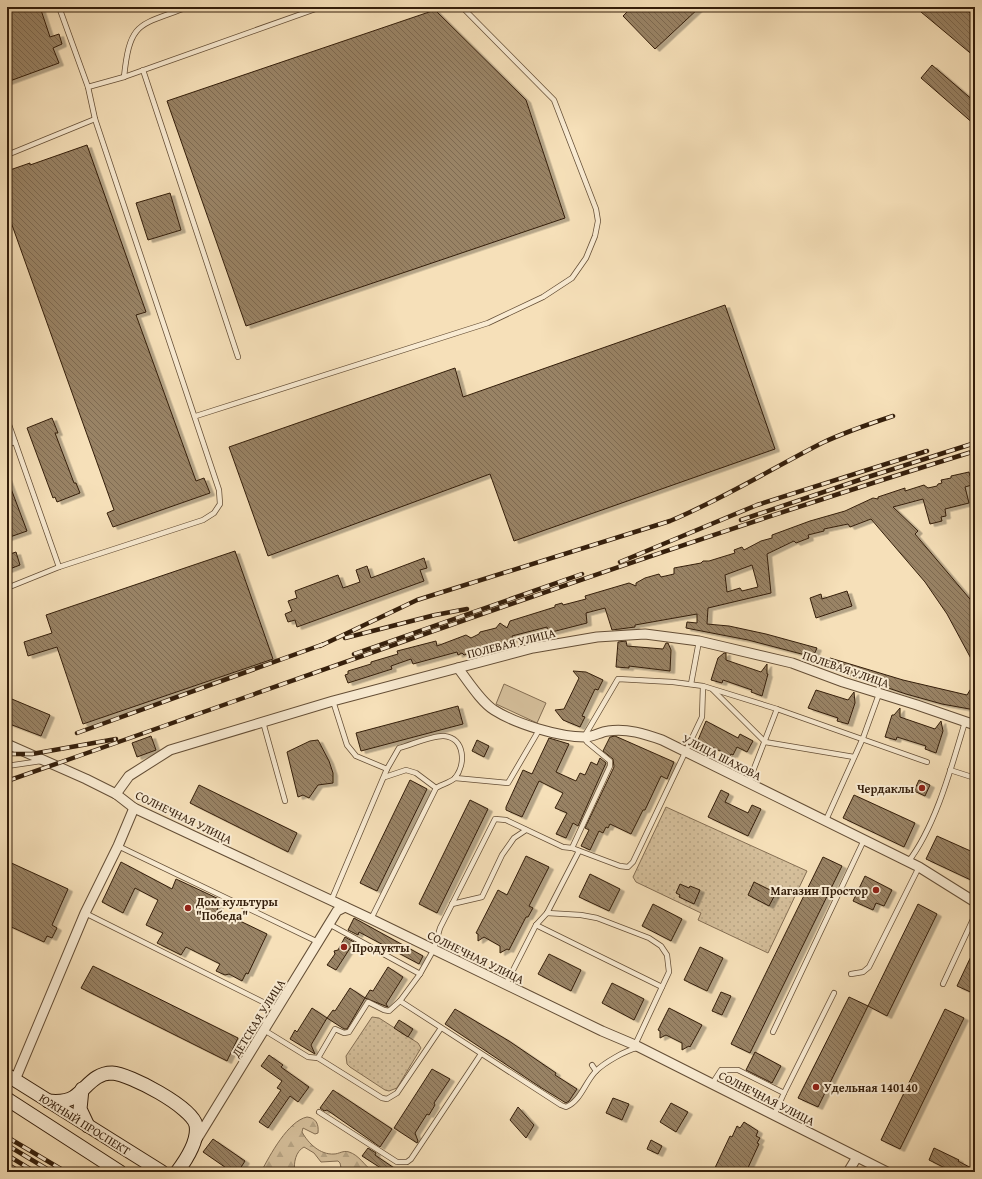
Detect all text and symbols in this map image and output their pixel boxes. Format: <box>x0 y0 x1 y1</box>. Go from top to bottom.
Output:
street label: ПОЛЕВАЯ УЛИЦА <box>465 624 558 662</box>
street label: ПОЛЕВАЯ УЛИЦА <box>800 646 892 692</box>
street label: УЛИЦА ШАХОВА <box>679 730 765 785</box>
place label: Чердаклы <box>857 780 915 797</box>
marker: Чердаклы <box>917 783 927 793</box>
street label: СОЛНЕЧНАЯ УЛИЦА <box>133 786 236 848</box>
place label: Магазин Простор <box>771 882 868 899</box>
marker: Магазин Простор <box>871 885 881 895</box>
place label: Дом культуры "Победа" <box>195 893 278 924</box>
marker: Дом культуры "Победа" <box>183 903 193 913</box>
street label: СОЛНЕЧНАЯ УЛИЦА <box>425 926 528 988</box>
place label: Продукты <box>352 939 410 956</box>
marker: Продукты <box>339 942 349 952</box>
street label: ДЕТСКАЯ УЛИЦА <box>227 975 289 1061</box>
street label: СОЛНЕЧНАЯ УЛИЦА <box>716 1066 819 1130</box>
place label: Удельная 140140 <box>824 1079 918 1096</box>
marker: Удельная 140140 <box>811 1082 821 1092</box>
street label: ЮЖНЫЙ ПРОСПЕКТ <box>36 1089 134 1159</box>

